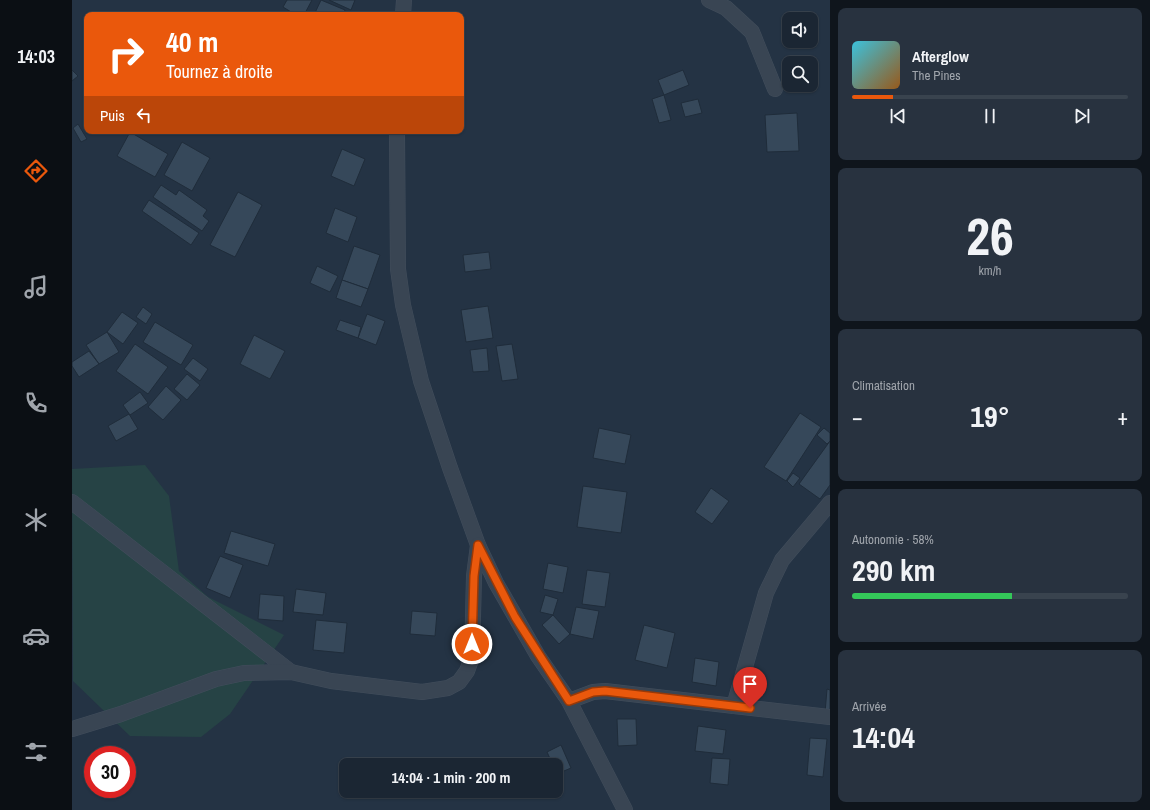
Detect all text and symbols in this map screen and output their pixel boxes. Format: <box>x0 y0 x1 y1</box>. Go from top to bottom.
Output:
map controls <box>782 12 818 92</box>
button: sound <box>782 12 818 48</box>
text: 40 m <box>166 23 218 61</box>
icon: right <box>100 28 152 80</box>
text: 14:03 <box>17 44 55 69</box>
text: Afterglow <box>912 46 969 67</box>
button: search <box>782 56 818 92</box>
text: Tournez à droite <box>166 59 273 84</box>
text: The Pines <box>912 67 961 84</box>
icon: left <box>133 104 155 126</box>
text: Puis <box>100 105 125 126</box>
icon: previous <box>887 105 909 127</box>
icon: pause <box>979 105 1001 127</box>
icon: next <box>1071 105 1093 127</box>
icon: directions <box>22 157 50 185</box>
text: 26 <box>966 201 1014 271</box>
text: km/h <box>978 262 1002 279</box>
icon: music <box>22 273 50 301</box>
text: Climatisation <box>852 377 915 394</box>
icon: phone <box>22 389 50 417</box>
text: 19° <box>970 396 1010 436</box>
text: − <box>852 402 863 432</box>
text: + <box>1117 402 1128 432</box>
icon: climate <box>22 506 50 534</box>
text: Autonomie · 58% <box>852 531 934 548</box>
text: 290 km <box>852 550 935 590</box>
icon: car <box>22 622 50 650</box>
position arrow <box>451 623 493 665</box>
pin <box>733 667 767 708</box>
icon: arrive <box>739 673 761 695</box>
text: Arrivée <box>852 698 886 715</box>
text: 14:04 <box>852 717 915 757</box>
icon: filters <box>22 738 50 766</box>
speed limit sign: 30 <box>84 746 136 798</box>
text: 14:04 · 1 min · 200 m <box>392 767 510 788</box>

